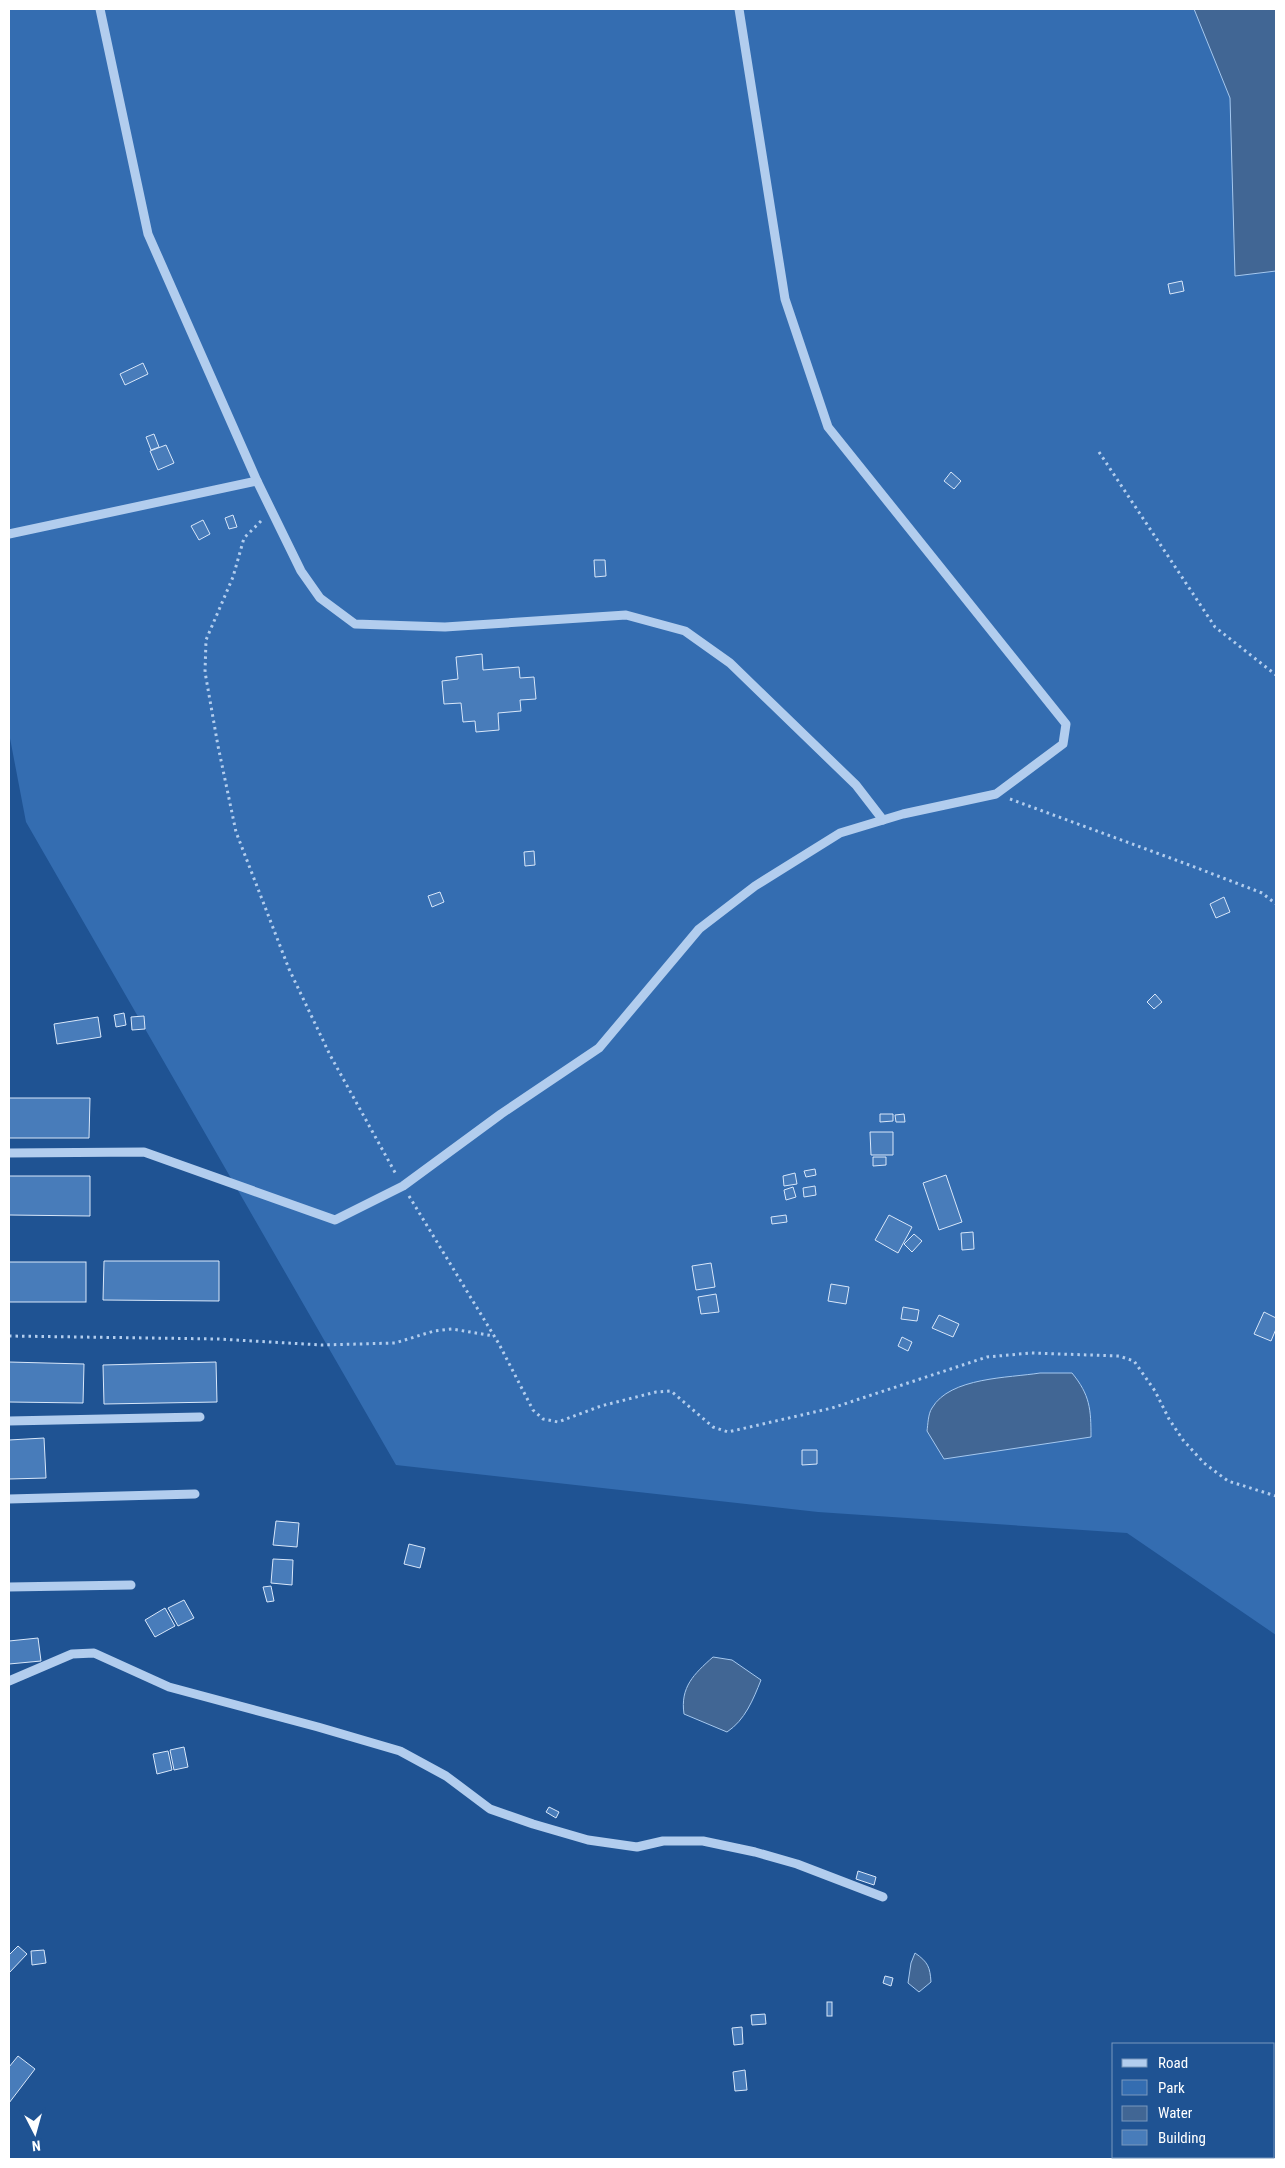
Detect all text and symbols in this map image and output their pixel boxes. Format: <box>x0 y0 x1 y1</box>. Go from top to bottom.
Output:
legend <box>1112 2043 1275 2158</box>
text: Road <box>1158 2054 1188 2072</box>
text: Park <box>1158 2079 1185 2097</box>
text: Water <box>1158 2104 1193 2122</box>
north arrow <box>10 2108 60 2158</box>
text: Building <box>1158 2129 1206 2147</box>
text: N <box>31 2138 41 2154</box>

